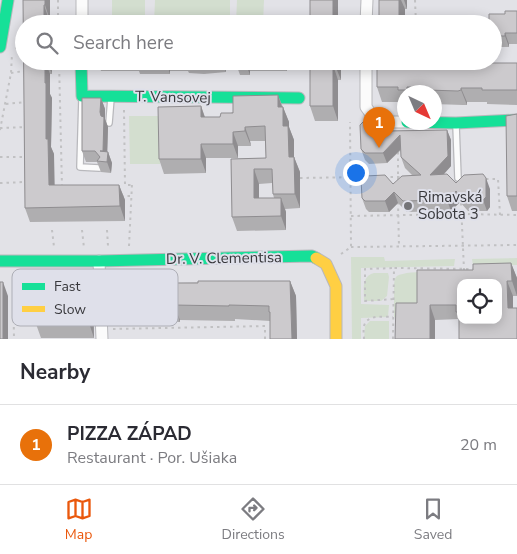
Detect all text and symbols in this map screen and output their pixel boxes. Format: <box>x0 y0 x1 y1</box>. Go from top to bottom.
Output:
search box <box>15 15 502 70</box>
icon: search <box>33 29 61 57</box>
text: Search here <box>73 30 174 56</box>
north arrow <box>397 85 442 130</box>
street label: T. Vansovej <box>135 86 211 108</box>
pin: 1 <box>363 107 395 148</box>
your location <box>343 160 369 186</box>
place label: Rimavská Sobota 3 <box>418 187 482 224</box>
marker: Rimavská Sobota 3 <box>402 200 414 212</box>
street label: Dr. V. Clementisa <box>166 247 282 269</box>
legend <box>12 269 178 326</box>
text: Fast <box>54 277 80 296</box>
map controls <box>457 279 502 324</box>
button: locate <box>457 279 502 324</box>
text: Slow <box>54 300 86 319</box>
text: Nearby <box>20 358 90 386</box>
text: PIZZA ZÁPAD <box>67 421 192 447</box>
text: 1 <box>31 434 41 456</box>
text: 20 m <box>460 434 497 456</box>
text: Restaurant · Por. Ušiaka <box>67 447 237 469</box>
tab: Map <box>65 495 93 544</box>
tab: Directions <box>222 495 285 544</box>
tab: Saved <box>414 495 452 544</box>

